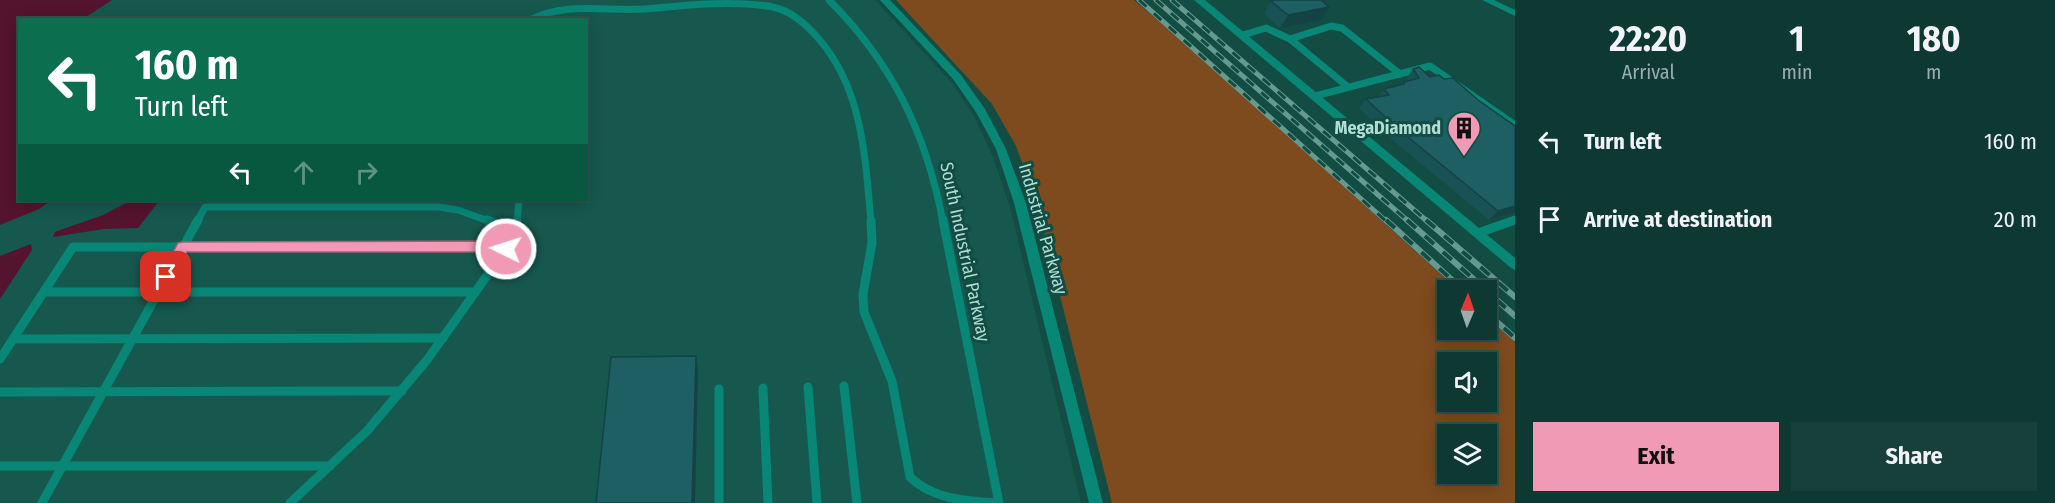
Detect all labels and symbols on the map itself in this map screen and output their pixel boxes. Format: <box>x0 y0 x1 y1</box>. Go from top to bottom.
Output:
building icon: MegaDiamond <box>1446 110 1482 157</box>
place label: MegaDiamond <box>1335 117 1441 139</box>
street label: South Industrial Parkway <box>935 160 995 344</box>
street label: Industrial Parkway <box>1014 161 1072 297</box>
position arrow <box>474 217 538 281</box>
pin <box>140 251 191 302</box>
north arrow <box>1437 280 1497 340</box>

